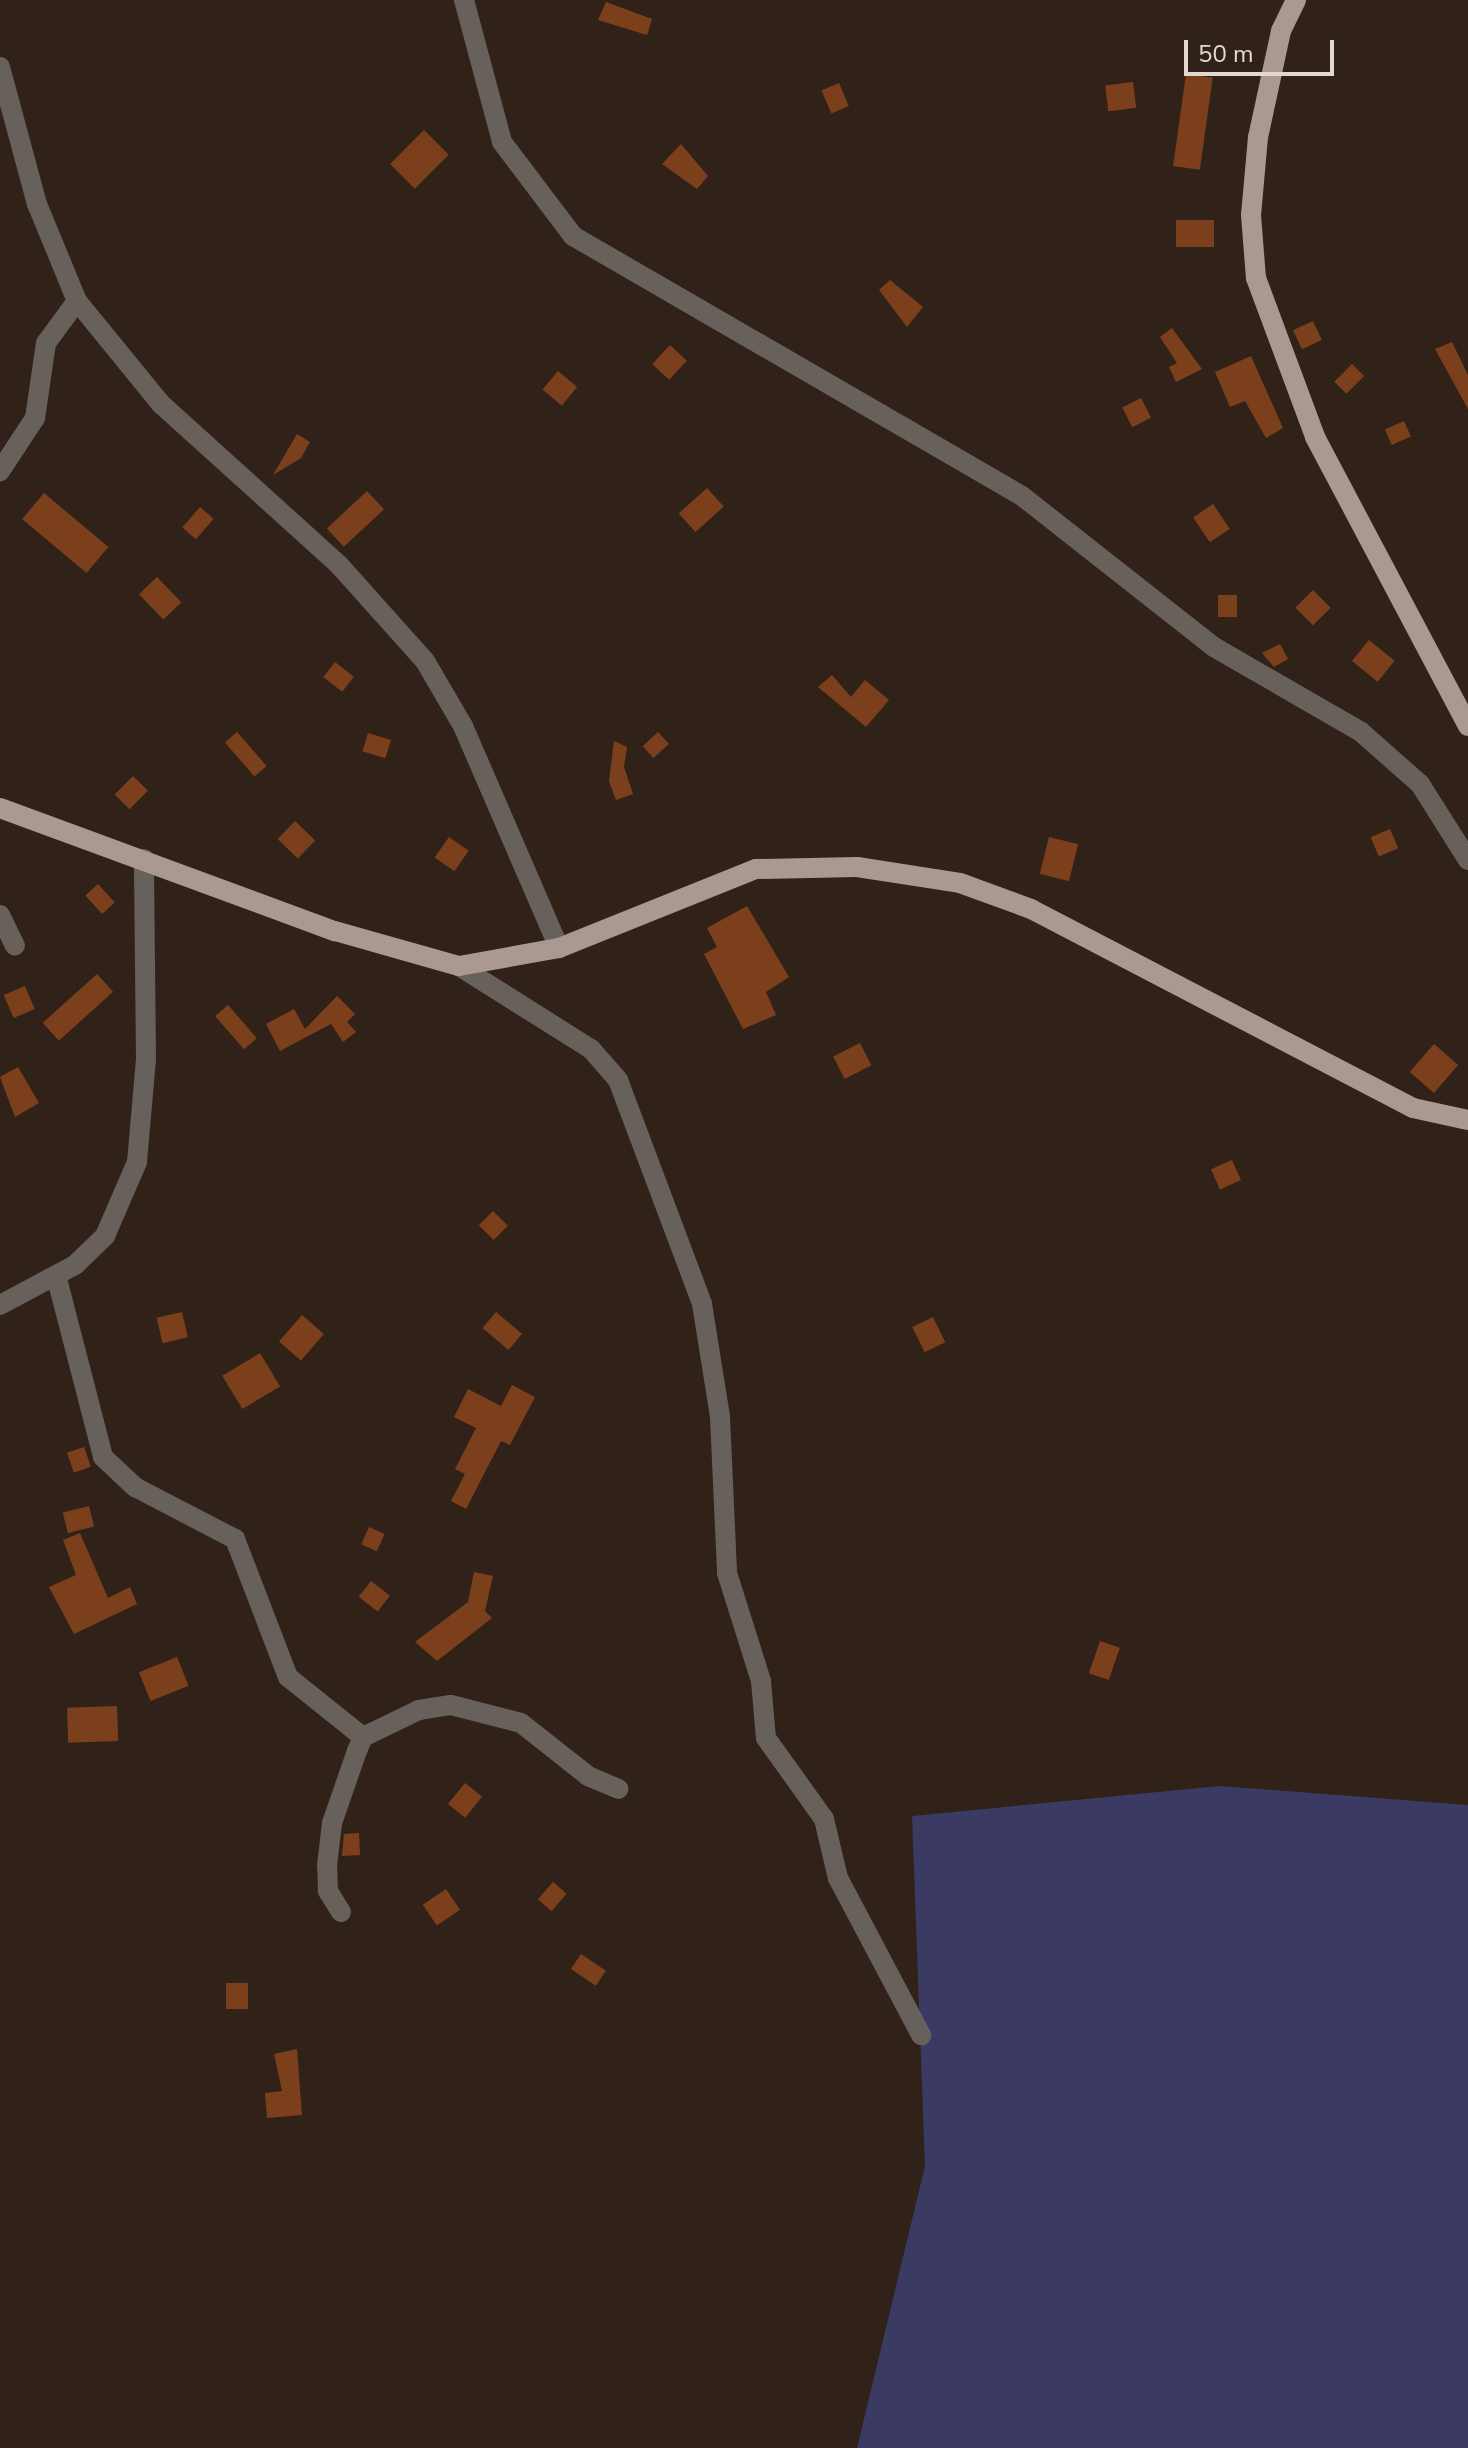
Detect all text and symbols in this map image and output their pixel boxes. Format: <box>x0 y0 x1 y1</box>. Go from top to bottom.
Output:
scale bar <box>1188 24 1338 74</box>
text: 50 m <box>1198 38 1254 70</box>

